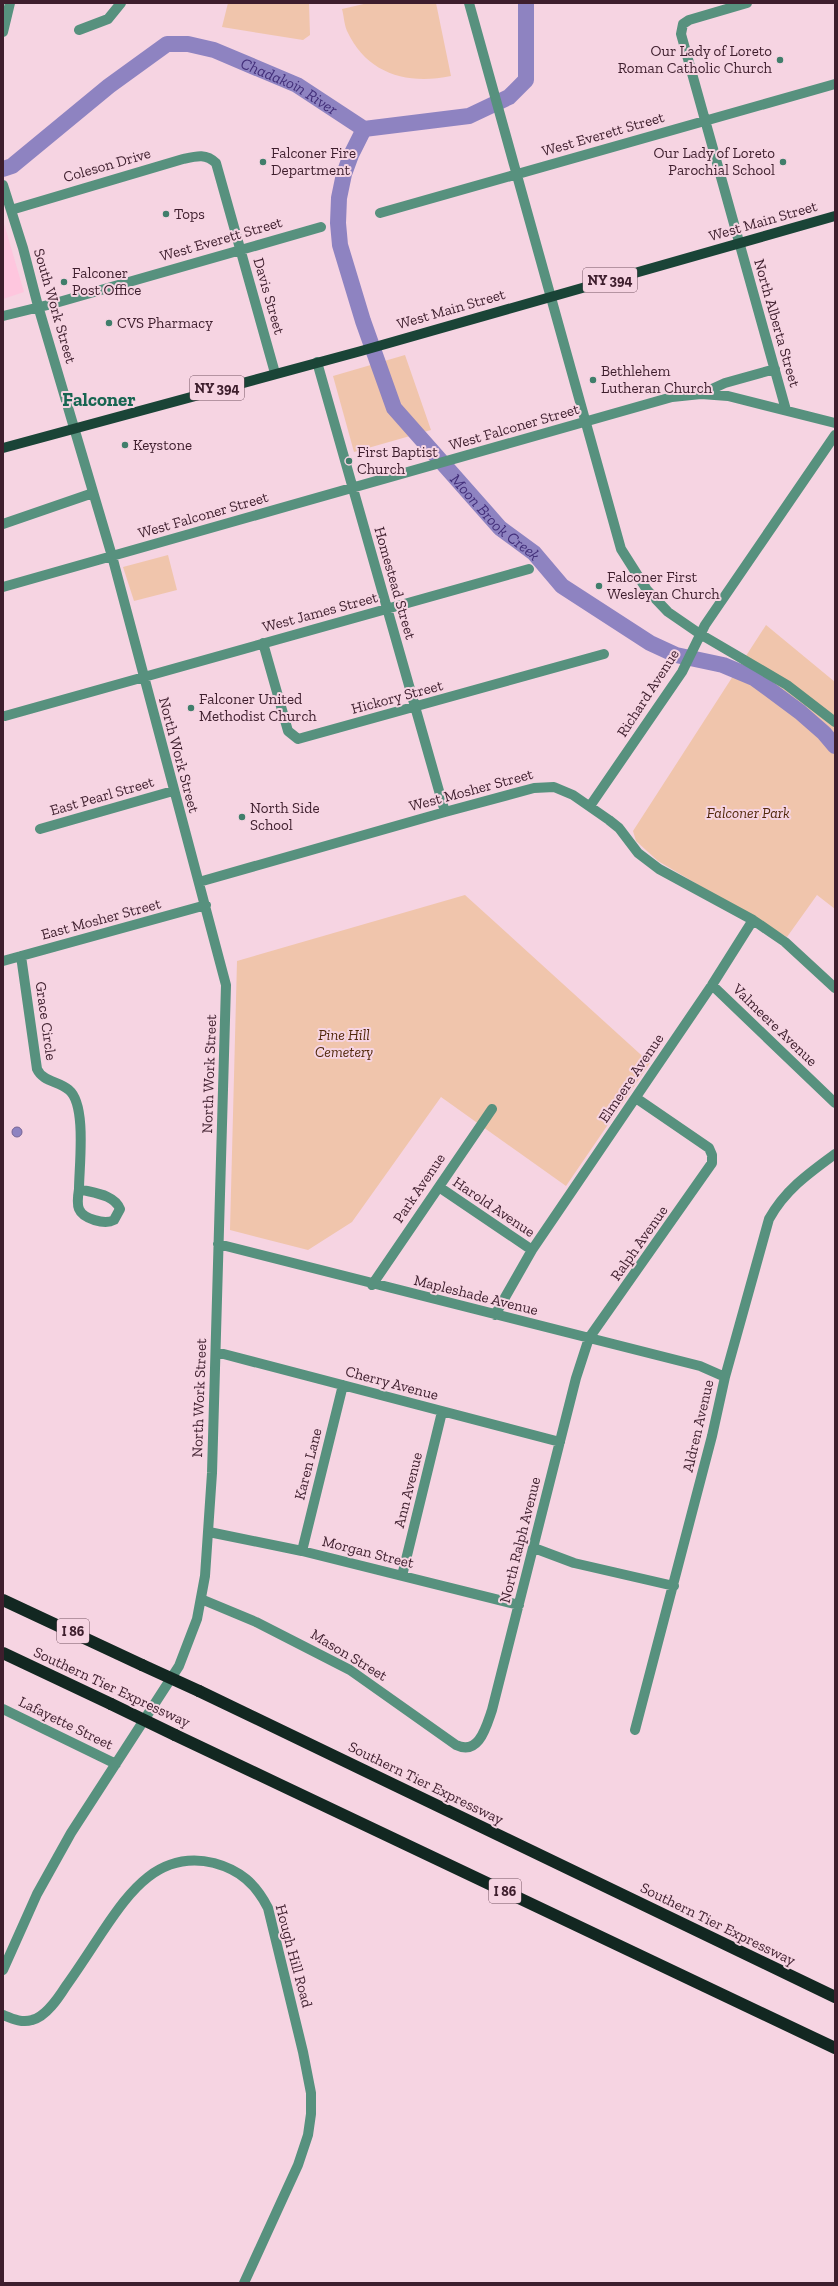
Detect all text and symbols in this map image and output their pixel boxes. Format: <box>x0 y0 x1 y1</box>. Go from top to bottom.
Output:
place label: Our Lady of Loreto Roman Catholic Church <box>618 42 773 77</box>
water label: Chadakoin River <box>238 53 342 119</box>
marker: Our Lady of Loreto Roman Catholic Church <box>775 55 785 65</box>
street label: West Everett Street <box>540 108 667 160</box>
street label: Coleson Drive <box>61 144 153 186</box>
place label: Falconer Fire Department <box>271 144 356 179</box>
place label: Our Lady of Loreto Parochial School <box>654 144 775 179</box>
marker: Falconer Fire Department <box>258 157 268 167</box>
marker: Our Lady of Loreto Parochial School <box>778 157 788 167</box>
street label: West Main Street <box>707 197 820 245</box>
place label: Tops <box>174 205 205 223</box>
marker: Tops <box>161 209 171 219</box>
street label: West Everett Street <box>158 213 285 265</box>
street label: South Work Street <box>30 246 80 366</box>
street label: Davis Street <box>249 256 289 337</box>
street label: North Alberta Street <box>750 257 804 389</box>
place label: Falconer Post Office <box>72 264 141 299</box>
road number: NY 394 <box>583 268 637 292</box>
marker: Falconer Post Office <box>59 277 69 287</box>
street label: West Main Street <box>395 285 508 333</box>
place label: CVS Pharmacy <box>117 314 213 332</box>
marker: CVS Pharmacy <box>104 318 114 328</box>
place label: Bethlehem Lutheran Church <box>601 362 713 397</box>
marker: Bethlehem Lutheran Church <box>588 375 598 385</box>
road number: NY 394 <box>190 376 244 400</box>
district label: Falconer <box>62 388 136 411</box>
street label: West Falconer Street <box>447 400 582 454</box>
place label: Keystone <box>133 436 192 454</box>
marker: Keystone <box>120 440 130 450</box>
place label: First Baptist Church <box>357 443 438 478</box>
marker: First Baptist Church <box>344 456 354 466</box>
water label: Moon Brook Creek <box>447 469 545 564</box>
street label: West Falconer Street <box>136 488 271 542</box>
street label: Homestead Street <box>370 525 420 642</box>
place label: Falconer First Wesleyan Church <box>607 568 720 603</box>
marker: Falconer First Wesleyan Church <box>594 581 604 591</box>
street label: West James Street <box>260 588 380 636</box>
street label: Richard Avenue <box>613 646 683 740</box>
street label: Hickory Street <box>349 676 445 718</box>
place label: Falconer United Methodist Church <box>199 690 317 725</box>
street label: North Work Street <box>155 695 203 815</box>
marker: Falconer United Methodist Church <box>186 703 196 713</box>
street label: West Mosher Street <box>407 765 535 815</box>
street label: East Pearl Street <box>48 772 156 819</box>
place label: North Side School <box>250 799 319 834</box>
park label: Falconer Park <box>706 804 790 822</box>
marker: North Side School <box>237 812 247 822</box>
street label: East Mosher Street <box>39 894 163 944</box>
street label: Valmeere Avenue <box>728 979 821 1070</box>
street label: Grace Circle <box>32 980 60 1062</box>
street label: North Work Street <box>198 1014 220 1134</box>
park label: Pine Hill Cemetery <box>315 1026 373 1061</box>
street label: Elmeere Avenue <box>595 1030 667 1126</box>
street label: Park Avenue <box>389 1150 449 1226</box>
street label: Harold Avenue <box>450 1173 538 1241</box>
street label: Ralph Avenue <box>607 1202 671 1284</box>
street label: Mapleshade Avenue <box>412 1271 540 1319</box>
street label: North Work Street <box>188 1338 210 1458</box>
street label: Cherry Avenue <box>344 1362 440 1404</box>
street label: Aldren Avenue <box>679 1378 717 1474</box>
street label: Karen Lane <box>290 1426 326 1502</box>
street label: Ann Avenue <box>390 1450 426 1530</box>
street label: North Ralph Avenue <box>496 1475 544 1605</box>
street label: Morgan Street <box>320 1532 416 1572</box>
road number: I 86 <box>57 1619 89 1643</box>
street label: Mason Street <box>307 1625 391 1685</box>
street label: Southern Tier Expressway <box>31 1643 193 1731</box>
street label: Lafayette Street <box>16 1692 117 1754</box>
street label: Southern Tier Expressway <box>345 1738 507 1829</box>
road number: I 86 <box>489 1879 521 1903</box>
street label: Southern Tier Expressway <box>637 1879 799 1970</box>
street label: Hough Hill Road <box>272 1902 317 2010</box>

